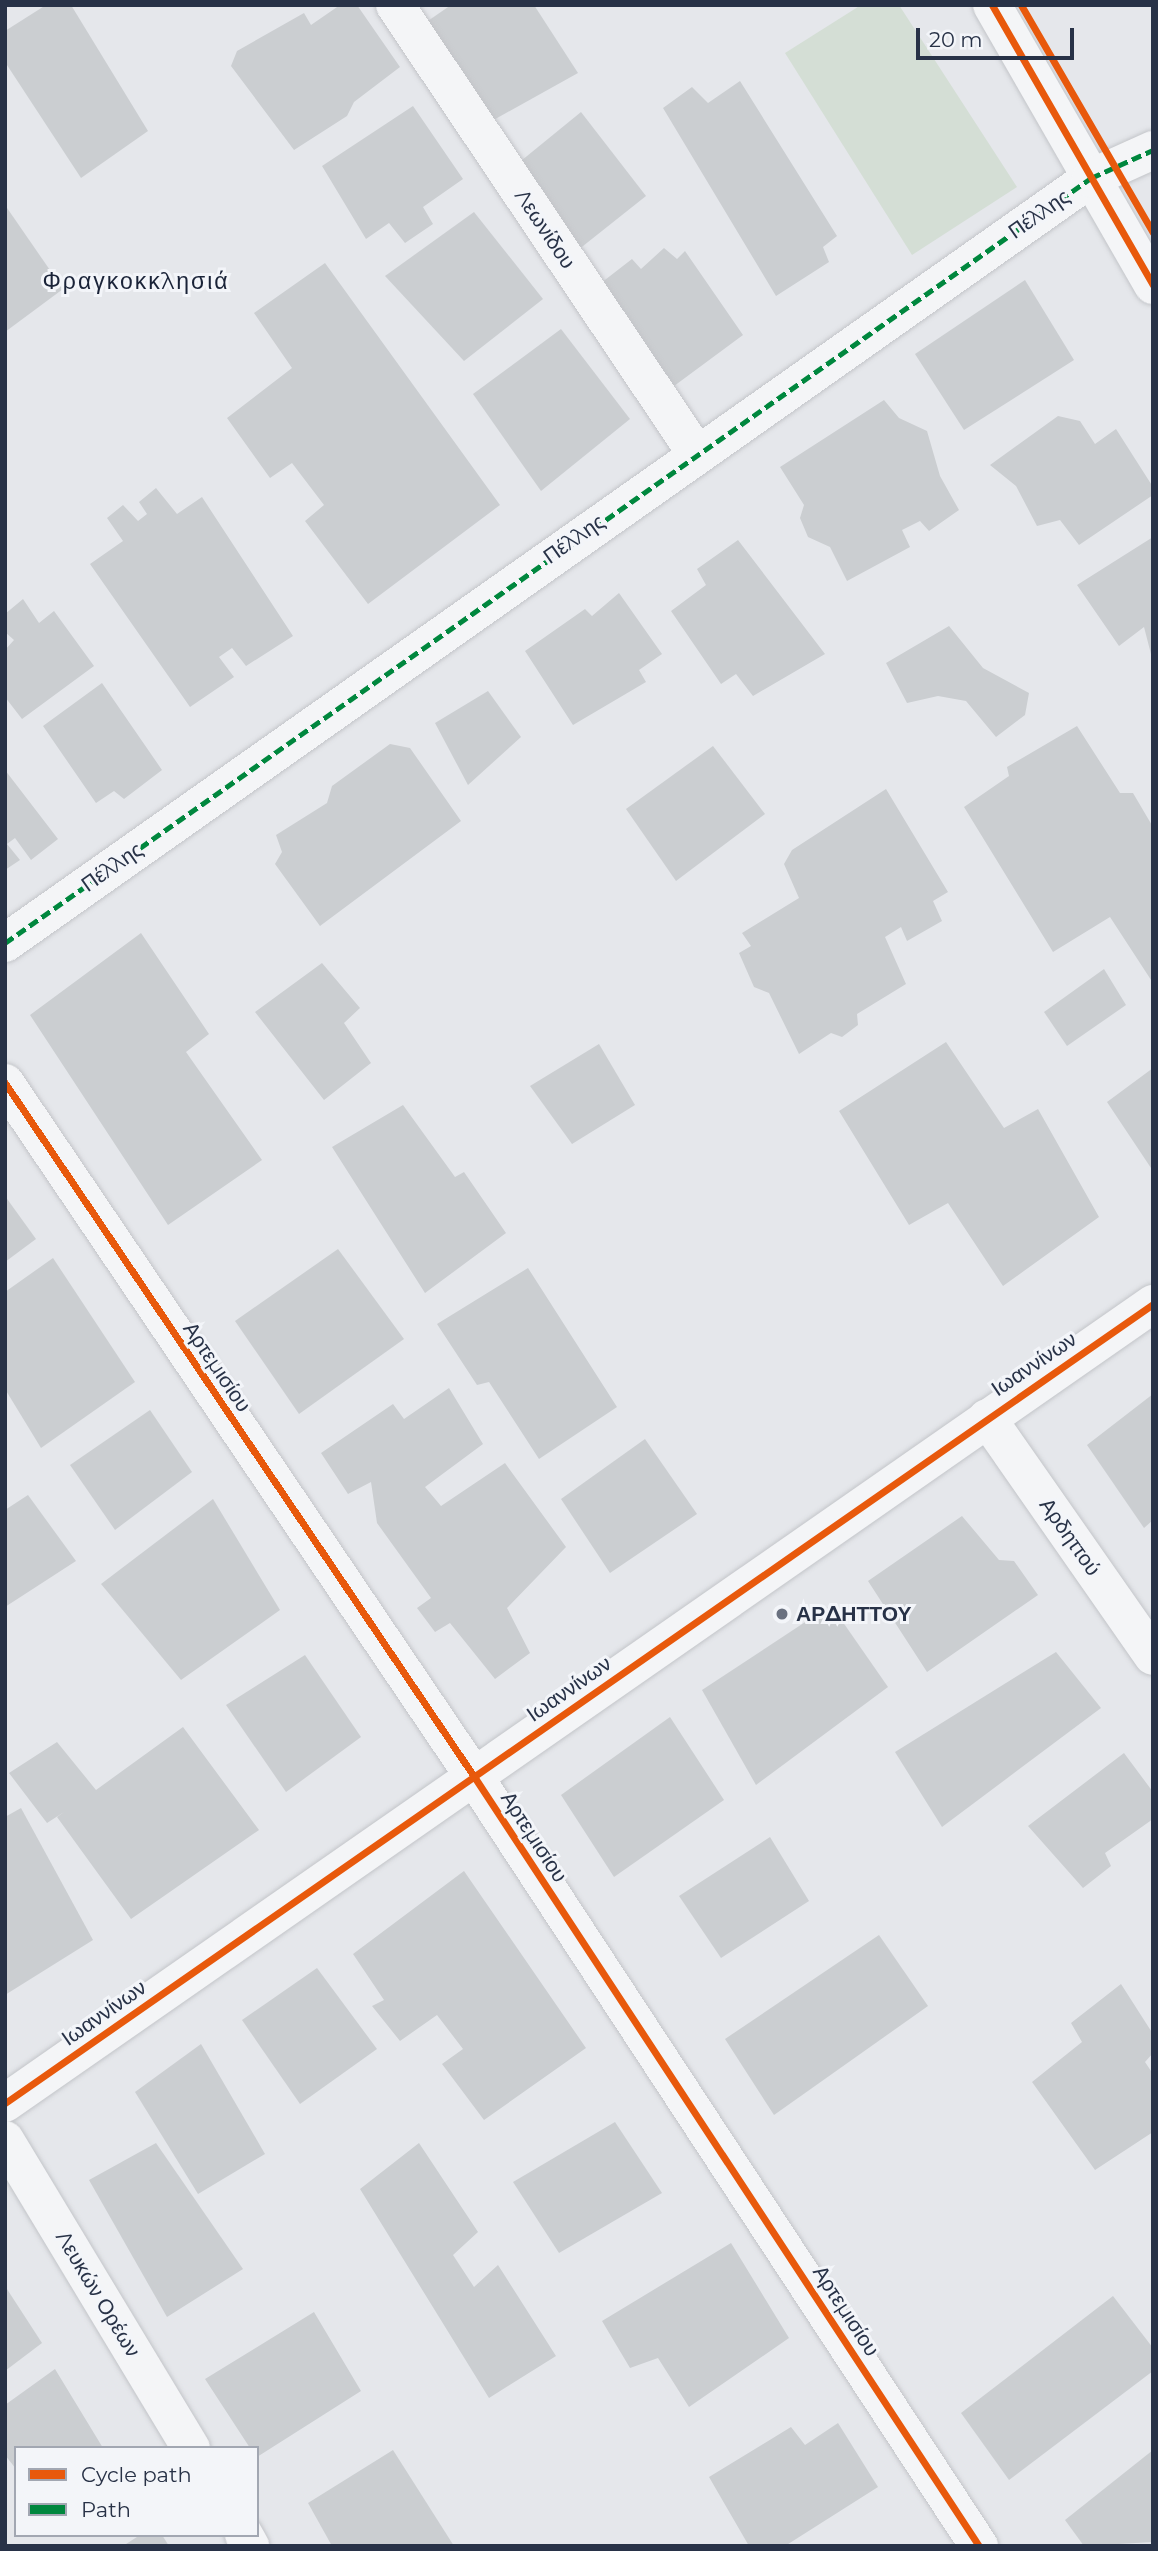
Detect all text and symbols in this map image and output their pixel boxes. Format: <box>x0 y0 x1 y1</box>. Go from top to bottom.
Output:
scale bar <box>920 14 1078 58</box>
text: 20 m <box>929 27 983 52</box>
street label: Λεωνίδου <box>509 184 581 274</box>
street label: Πέλλης <box>1003 184 1075 244</box>
district label: Φραγκοκκλησιά <box>44 267 228 295</box>
street label: Πέλλης <box>538 509 610 569</box>
street label: Πέλλης <box>76 837 148 897</box>
street label: Αρτεμισίου <box>178 1317 256 1417</box>
street label: Ιωαννίνων <box>987 1326 1081 1402</box>
street label: Αρδηττού <box>1034 1493 1106 1581</box>
place label: ΑΡΔΗΤΤΟΥ <box>796 1601 911 1627</box>
marker: ΑΡΔΗΤΤΟΥ <box>774 1606 790 1622</box>
street label: Ιωαννίνων <box>522 1651 616 1727</box>
street label: Αρτεμισίου <box>495 1787 573 1887</box>
street label: Ιωαννίνων <box>57 1975 151 2051</box>
street label: Λευκών Ορέων <box>50 2226 146 2362</box>
street label: Αρτεμισίου <box>807 2261 885 2361</box>
legend <box>14 2446 259 2537</box>
text: Cycle path <box>81 2462 192 2487</box>
text: Path <box>81 2497 131 2522</box>

